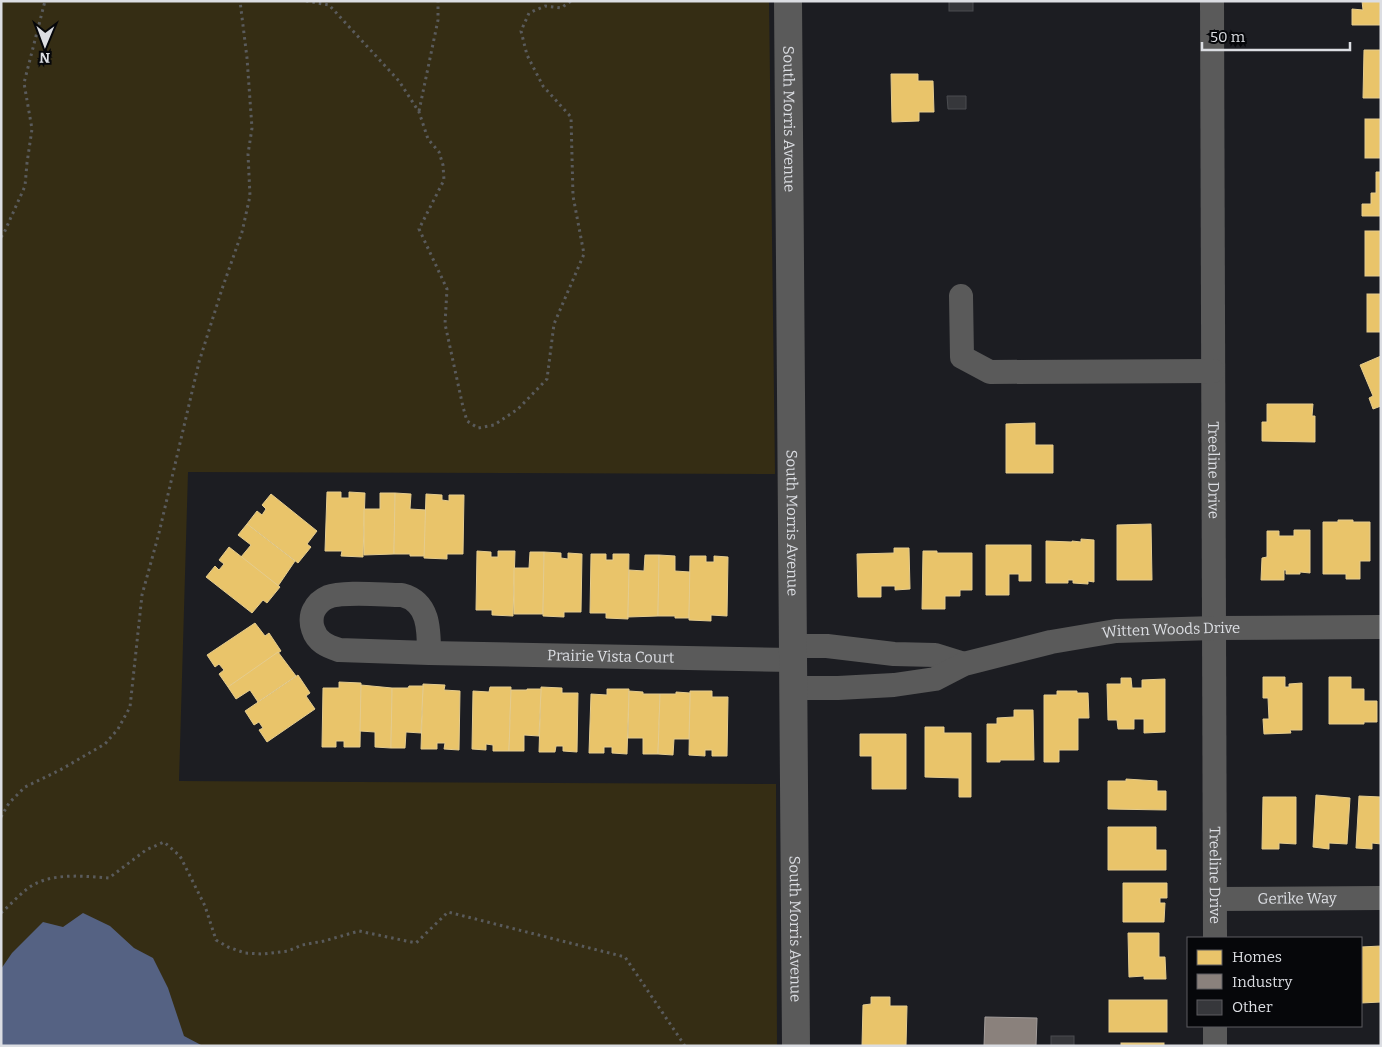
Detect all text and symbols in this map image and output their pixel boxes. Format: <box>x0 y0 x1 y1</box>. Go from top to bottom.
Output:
north arrow <box>20 20 70 70</box>
scale bar <box>1202 20 1350 52</box>
text: 50 m <box>1210 28 1246 46</box>
street label: South Morris Avenue <box>779 46 798 192</box>
text: N <box>39 49 50 66</box>
street label: Treeline Drive <box>1204 421 1223 519</box>
street label: South Morris Avenue <box>782 450 802 596</box>
street label: Witten Woods Drive <box>1101 619 1240 642</box>
street label: Prairie Vista Court <box>547 646 675 667</box>
street label: Treeline Drive <box>1206 826 1224 924</box>
street label: South Morris Avenue <box>786 856 805 1002</box>
street label: Gerike Way <box>1257 889 1337 908</box>
legend <box>1187 937 1362 1027</box>
text: Homes <box>1232 948 1282 966</box>
text: Industry <box>1232 973 1292 991</box>
text: Other <box>1232 998 1273 1016</box>

